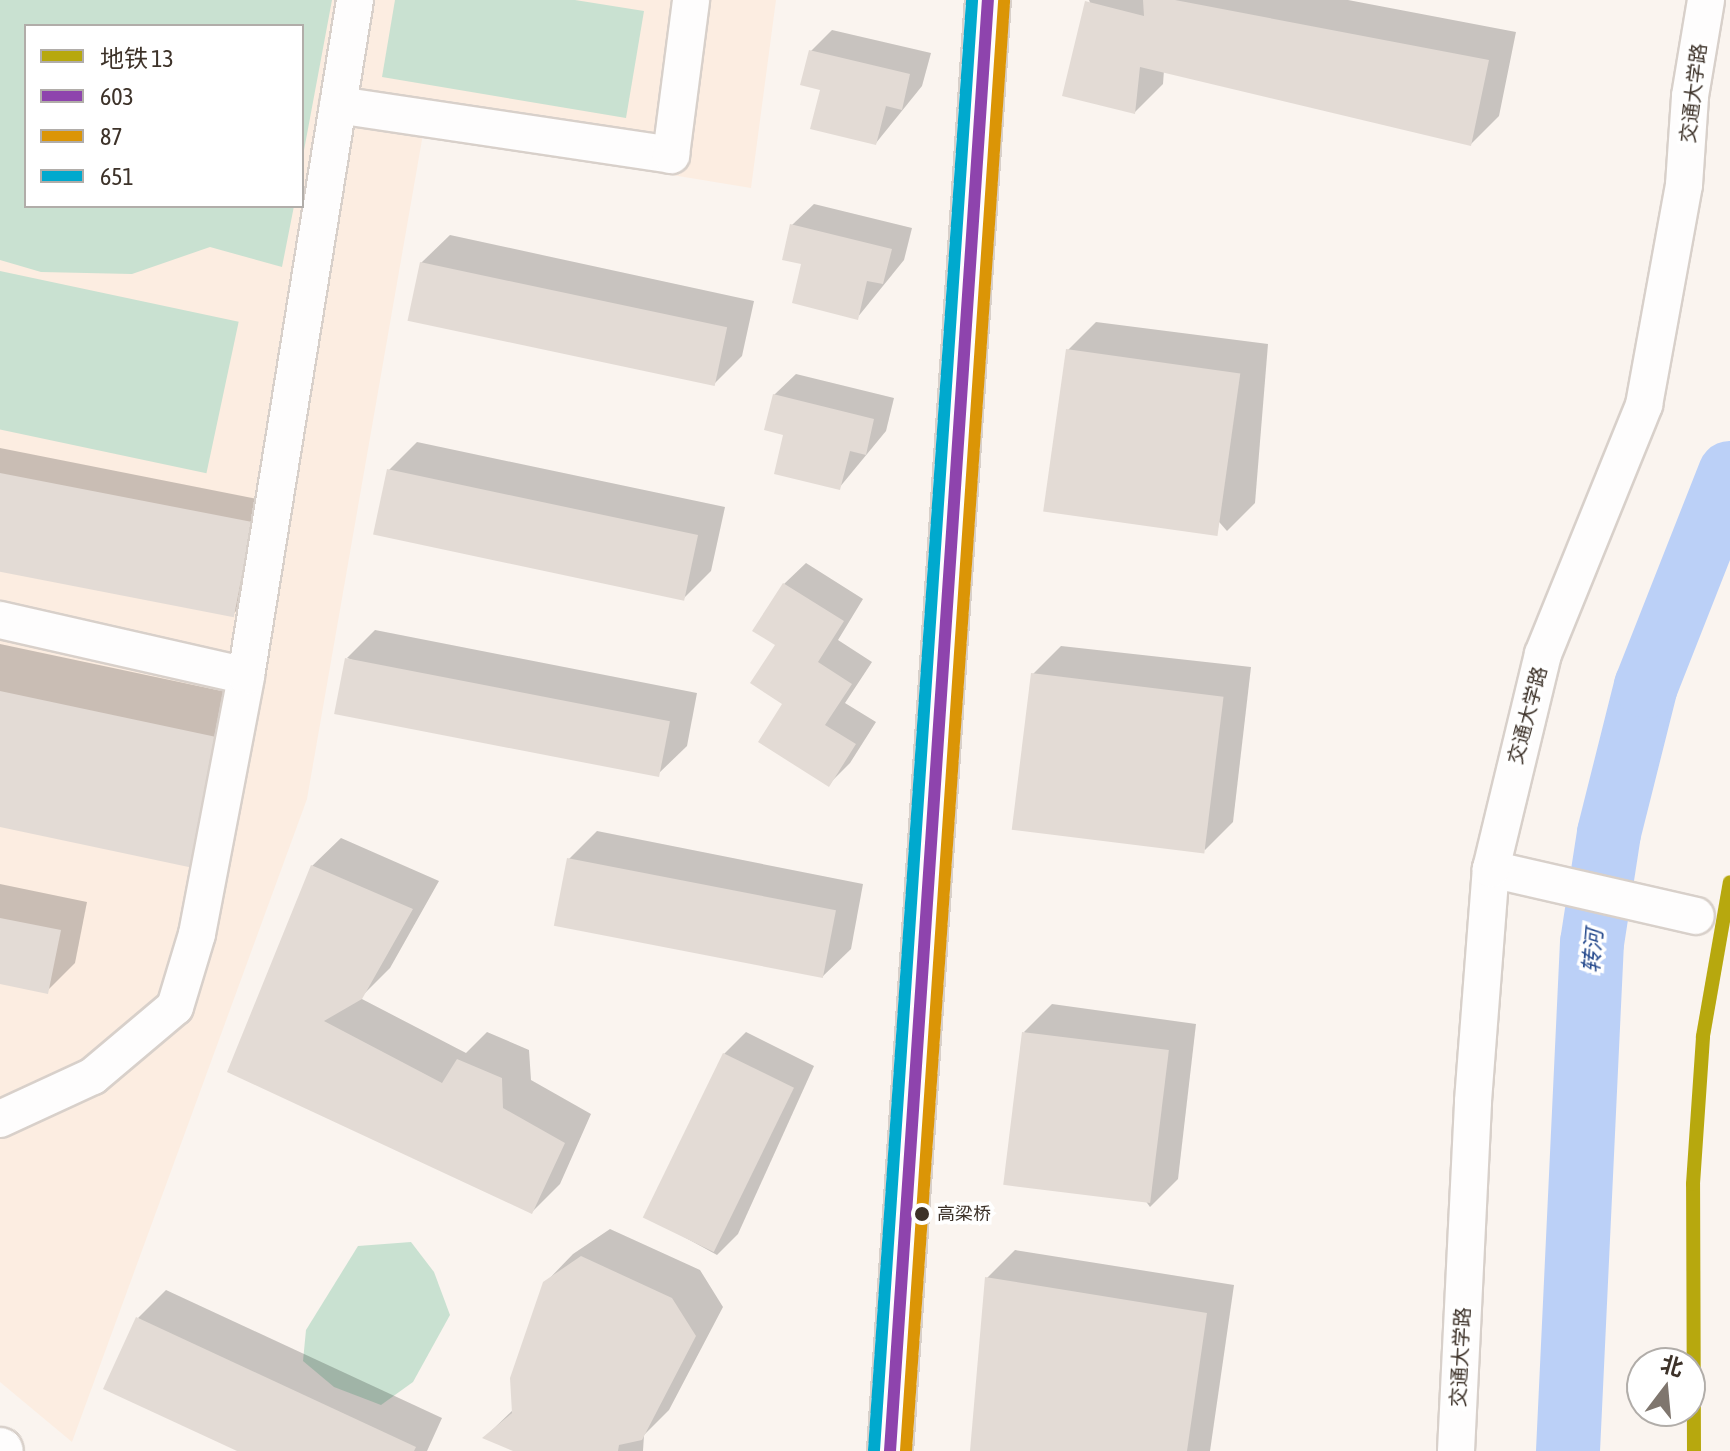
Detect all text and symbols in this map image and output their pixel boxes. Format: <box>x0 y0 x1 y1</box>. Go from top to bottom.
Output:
legend <box>24 24 304 208</box>
street label: 交通大学路 <box>1675 42 1711 144</box>
text: 地铁 13 <box>100 45 174 72</box>
text: 603 <box>100 83 134 110</box>
text: 87 <box>100 123 123 150</box>
text: 651 <box>100 163 134 190</box>
street label: 交通大学路 <box>1502 664 1552 766</box>
water label: 转河 <box>1578 928 1608 974</box>
place label: 高梁桥 <box>937 1203 991 1225</box>
marker: 高梁桥 <box>914 1206 930 1222</box>
street label: 交通大学路 <box>1445 1306 1475 1408</box>
north arrow <box>1626 1347 1706 1427</box>
text: 北 <box>1658 1350 1686 1381</box>

